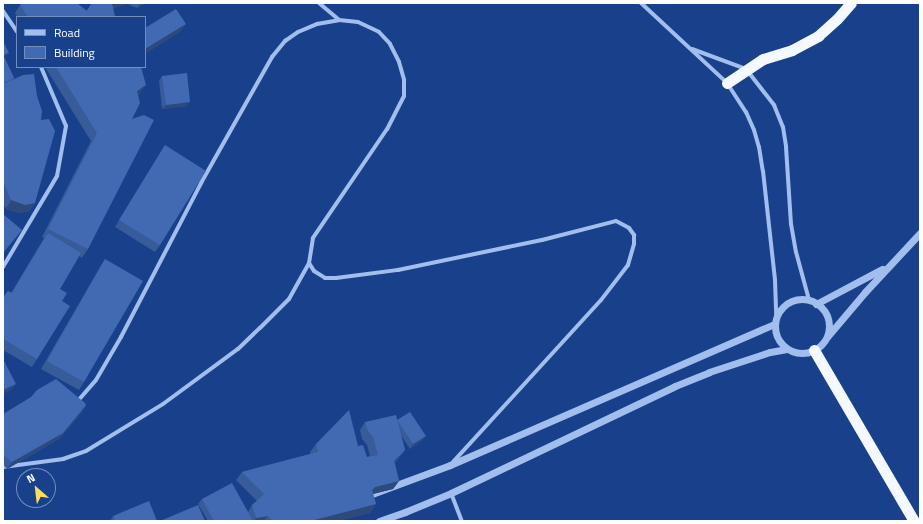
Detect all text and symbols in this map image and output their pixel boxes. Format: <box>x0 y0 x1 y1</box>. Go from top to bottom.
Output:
legend <box>16 16 146 68</box>
text: Road <box>54 23 80 42</box>
text: Building <box>54 43 95 62</box>
north arrow <box>16 468 56 508</box>
text: N <box>24 469 38 487</box>

